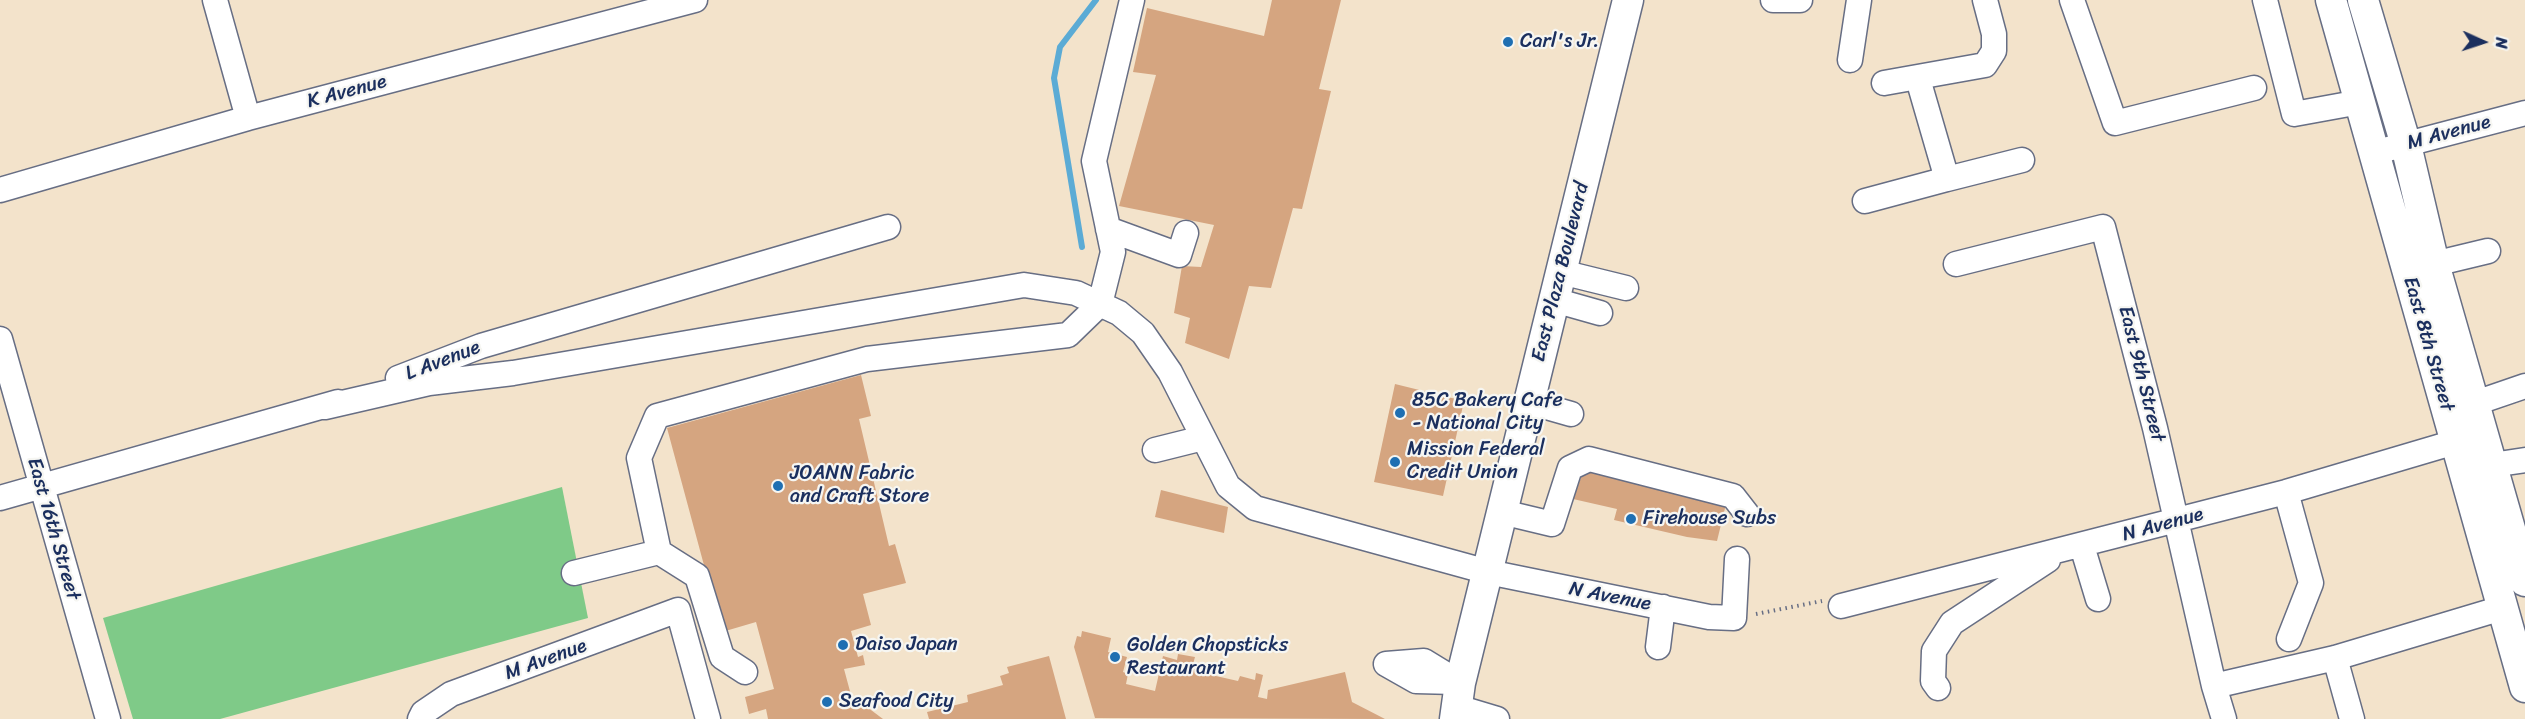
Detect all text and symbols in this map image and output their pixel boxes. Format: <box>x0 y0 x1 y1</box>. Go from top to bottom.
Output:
north arrow <box>2453 12 2513 72</box>
place label: Carl's Jr. <box>1520 30 1599 54</box>
marker: Carl's Jr. <box>1501 35 1515 49</box>
text: N <box>2487 37 2516 49</box>
street label: K Avenue <box>305 70 389 114</box>
street label: M Avenue <box>2405 110 2493 156</box>
street label: East Plaza Boulevard <box>1527 180 1595 364</box>
street label: East 8th Street <box>2397 274 2459 414</box>
street label: East 9th Street <box>2113 304 2169 444</box>
street label: L Avenue <box>402 336 484 386</box>
place label: 85C Bakery Cafe - National City <box>1412 389 1563 436</box>
marker: 85C Bakery Cafe - National City <box>1393 406 1407 420</box>
place label: Mission Federal Credit Union <box>1407 438 1545 485</box>
street label: East 16th Street <box>21 455 85 603</box>
marker: Mission Federal Credit Union <box>1388 455 1402 469</box>
place label: JOANN Fabric and Craft Store <box>790 462 929 509</box>
marker: JOANN Fabric and Craft Store <box>771 479 785 493</box>
street label: N Avenue <box>2120 503 2206 547</box>
place label: Firehouse Subs <box>1643 507 1776 531</box>
marker: Firehouse Subs <box>1624 512 1638 526</box>
street label: N Avenue <box>1567 577 1653 617</box>
place label: Daiso Japan <box>855 633 958 657</box>
street label: M Avenue <box>502 634 590 686</box>
place label: Golden Chopsticks Restaurant <box>1127 634 1288 681</box>
marker: Daiso Japan <box>836 638 850 652</box>
marker: Golden Chopsticks Restaurant <box>1108 650 1122 664</box>
place label: Seafood City <box>839 690 954 714</box>
marker: Seafood City <box>820 695 834 709</box>

